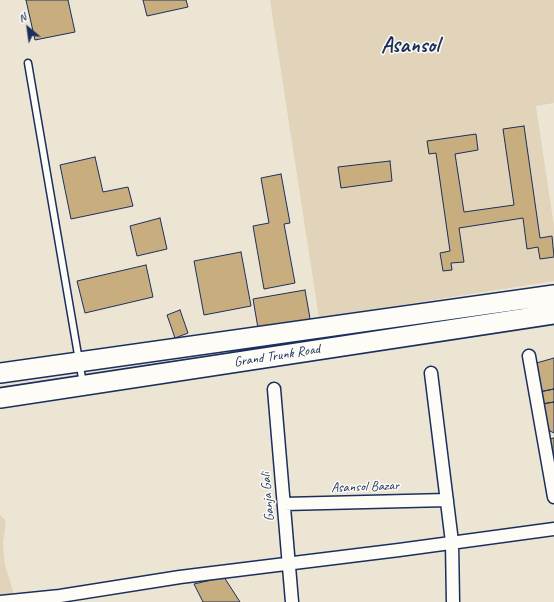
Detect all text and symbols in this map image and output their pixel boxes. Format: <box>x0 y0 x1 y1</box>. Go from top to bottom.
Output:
north arrow <box>8 8 48 48</box>
text: N <box>16 10 29 25</box>
district label: Asansol <box>381 33 439 59</box>
street label: Grand Trunk Road <box>233 341 321 371</box>
street label: Ganja Gali <box>257 472 279 522</box>
street label: Asansol Bazar <box>331 477 399 497</box>

